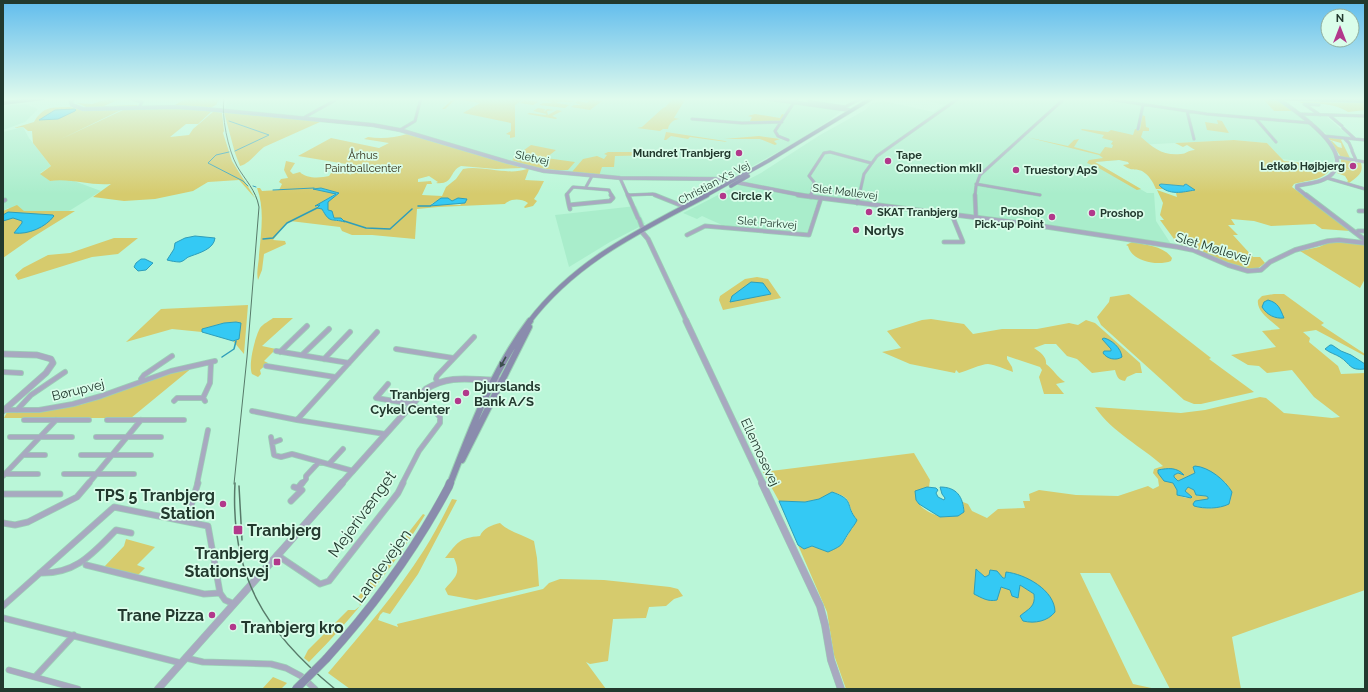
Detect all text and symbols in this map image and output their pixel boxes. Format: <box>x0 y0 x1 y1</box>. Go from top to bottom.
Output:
north arrow <box>1320 8 1360 48</box>
text: N <box>1336 12 1344 25</box>
place label: Mundret Tranbjerg <box>633 147 731 160</box>
park label: Århus Paintballcenter <box>325 148 401 175</box>
street label: Sletvej <box>514 148 550 168</box>
marker: Mundret Tranbjerg <box>734 148 744 158</box>
place label: Tape Connection mkII <box>896 149 982 175</box>
marker: Tape Connection mkII <box>883 156 893 166</box>
street label: Christian X's Vej <box>676 159 752 207</box>
place label: Letkøb Højbjerg <box>1260 160 1345 173</box>
marker: Letkøb Højbjerg <box>1348 161 1358 171</box>
place label: Truestory ApS <box>1024 164 1098 177</box>
marker: Truestory ApS <box>1011 165 1021 175</box>
street label: Slet Møllevej <box>812 182 878 202</box>
place label: Circle K <box>731 190 772 203</box>
marker: Circle K <box>718 191 728 201</box>
place label: Proshop Pick-up Point <box>974 205 1045 231</box>
place label: SKAT Tranbjerg <box>877 206 958 219</box>
marker: SKAT Tranbjerg <box>864 207 874 217</box>
place label: Proshop <box>1100 207 1143 220</box>
marker: Proshop <box>1087 208 1097 218</box>
marker: Proshop Pick-up Point <box>1047 212 1057 222</box>
street label: Slet Parkvej <box>737 214 797 232</box>
place label: Norlys <box>864 223 904 238</box>
marker: Norlys <box>851 225 861 235</box>
street label: Slet Møllevej <box>1174 230 1252 266</box>
one-way arrow <box>499 356 506 368</box>
street label: Børupvej <box>50 376 106 404</box>
place label: Djurslands Bank A/S <box>474 379 541 409</box>
place label: Tranbjerg Cykel Center <box>370 387 450 417</box>
marker: Djurslands Bank A/S <box>461 388 471 398</box>
marker: Tranbjerg Cykel Center <box>453 396 463 406</box>
street label: Ellemosevej <box>738 416 782 488</box>
street label: Mejerivænget <box>324 466 400 561</box>
place label: TPS 5 Tranbjerg Station <box>95 486 215 523</box>
marker: TPS 5 Tranbjerg Station <box>218 499 228 509</box>
place label: Tranbjerg <box>247 521 321 540</box>
marker: Tranbjerg <box>232 524 244 536</box>
street label: Landevejen <box>349 525 415 607</box>
place label: Tranbjerg Stationsvej <box>185 544 269 581</box>
marker: Tranbjerg Stationsvej <box>272 557 282 567</box>
place label: Trane Pizza <box>117 606 204 625</box>
marker: Trane Pizza <box>207 610 217 620</box>
place label: Tranbjerg kro <box>241 618 344 637</box>
marker: Tranbjerg kro <box>228 622 238 632</box>

